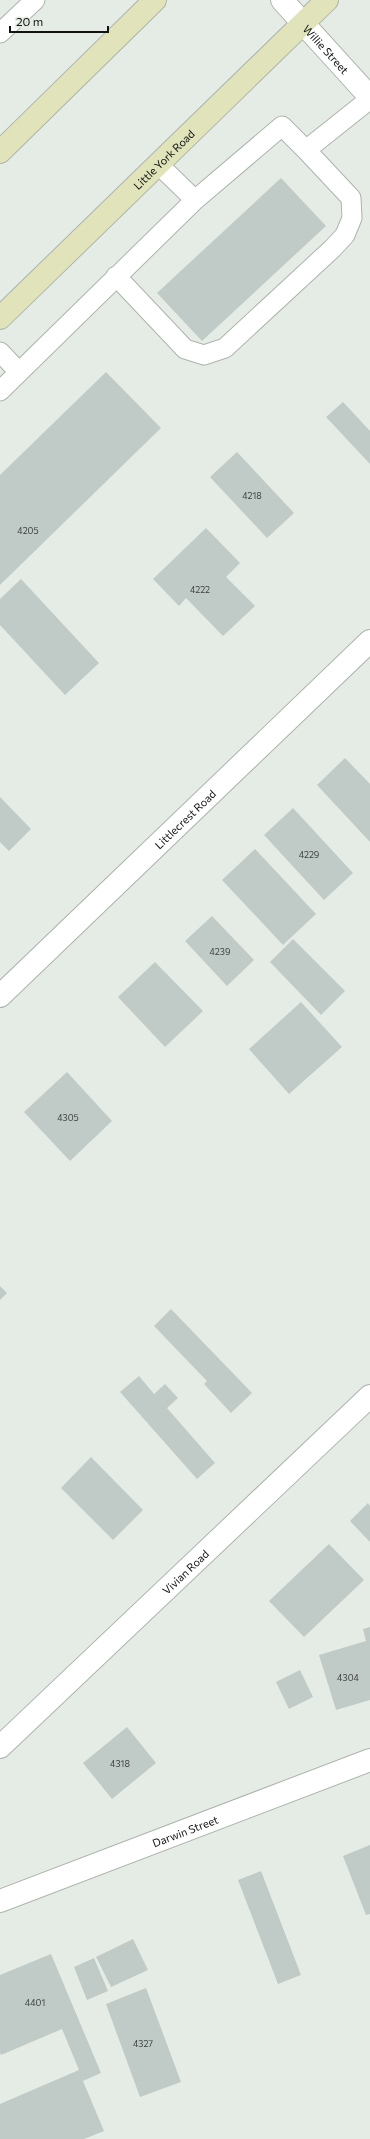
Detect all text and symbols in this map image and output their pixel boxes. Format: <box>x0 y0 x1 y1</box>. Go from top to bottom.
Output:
scale bar <box>10 8 108 34</box>
text: 20 m <box>16 14 43 28</box>
street label: Willie Street <box>301 22 352 76</box>
street label: Little York Road <box>130 127 197 192</box>
house number: 4218 <box>242 490 262 501</box>
house number: 4205 <box>17 525 39 536</box>
house number: 4222 <box>190 584 210 595</box>
street label: Littlecrest Road <box>152 787 218 851</box>
house number: 4229 <box>299 849 319 860</box>
house number: 4239 <box>210 946 230 957</box>
house number: 4305 <box>57 1112 79 1123</box>
street label: Vivian Road <box>159 1547 211 1596</box>
house number: 4304 <box>337 1672 360 1683</box>
house number: 4318 <box>110 1758 130 1769</box>
street label: Darwin Street <box>150 1812 220 1849</box>
house number: 4401 <box>25 1997 45 2008</box>
house number: 4327 <box>133 2038 153 2049</box>

